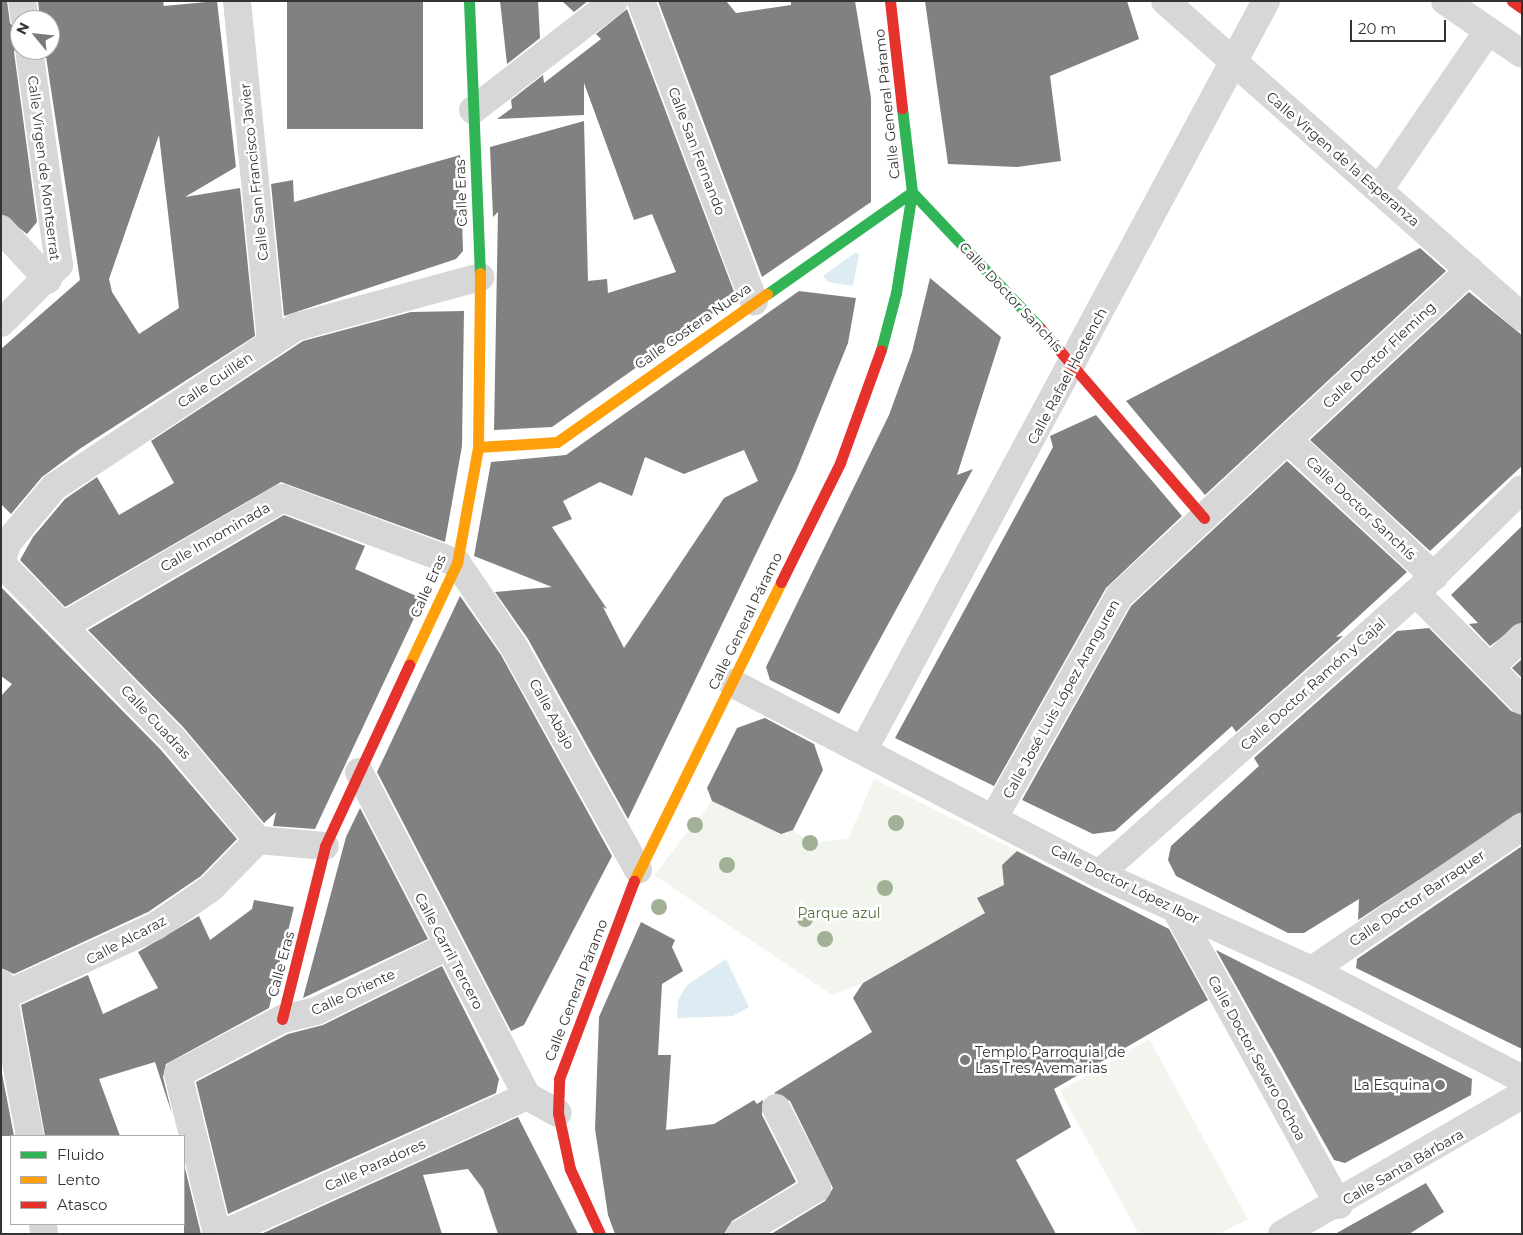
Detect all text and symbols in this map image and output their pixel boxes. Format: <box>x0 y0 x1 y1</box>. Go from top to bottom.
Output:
north arrow <box>10 10 60 60</box>
scale bar <box>1353 10 1449 42</box>
text: N <box>12 19 33 38</box>
text: 20 m <box>1358 19 1396 38</box>
street label: Calle General Páramo <box>871 28 903 180</box>
street label: Calle Virgen de Montserrat <box>24 75 64 261</box>
street label: Calle San Francisco Javier <box>236 82 272 262</box>
street label: Calle San Fernando <box>665 85 729 217</box>
street label: Calle Virgen de la Esperanza <box>1263 88 1423 230</box>
street label: Calle Eras <box>451 159 471 227</box>
street label: Calle Doctor Sanchís <box>956 239 1066 355</box>
street label: Calle Costera Nueva <box>631 279 755 373</box>
street label: Calle Doctor Fleming <box>1319 298 1439 412</box>
street label: Calle Rafael Hostench <box>1024 305 1110 447</box>
street label: Calle Guillén <box>174 349 256 411</box>
street label: Calle Doctor Sanchís <box>1303 453 1419 563</box>
street label: Calle Innominada <box>157 499 273 575</box>
street label: Calle General Páramo <box>704 550 786 692</box>
street label: Calle Eras <box>407 552 449 620</box>
street label: Calle José Luis López Aranguren <box>999 597 1123 801</box>
street label: Calle Doctor Ramón y Cajal <box>1237 614 1389 754</box>
street label: Calle Abajo <box>526 676 578 752</box>
street label: Calle Cuadras <box>118 682 194 762</box>
street label: Calle Doctor López Ibor <box>1048 841 1202 927</box>
street label: Calle Doctor Barraquer <box>1346 846 1488 950</box>
street label: Calle Carril Tercero <box>411 890 487 1012</box>
park label: Parque azul <box>797 905 881 921</box>
street label: Calle Alcaraz <box>83 912 169 968</box>
street label: Calle General Páramo <box>541 917 611 1063</box>
street label: Calle Eras <box>264 929 298 999</box>
street label: Calle Oriente <box>308 965 398 1019</box>
street label: Calle Doctor Severo Ochoa <box>1205 973 1309 1143</box>
place label: Templo Parroquial de Las Tres Avemarias <box>975 1044 1125 1076</box>
marker: Templo Parroquial de Las Tres Avemarias <box>959 1054 971 1066</box>
place label: La Esquina <box>1353 1077 1430 1093</box>
marker: La Esquina <box>1434 1079 1446 1091</box>
street label: Calle Santa Bárbara <box>1340 1126 1466 1208</box>
legend <box>10 1135 185 1225</box>
street label: Calle Paradores <box>322 1135 428 1195</box>
text: Fluido <box>57 1145 104 1164</box>
text: Lento <box>57 1170 100 1189</box>
text: Atasco <box>57 1195 107 1214</box>

